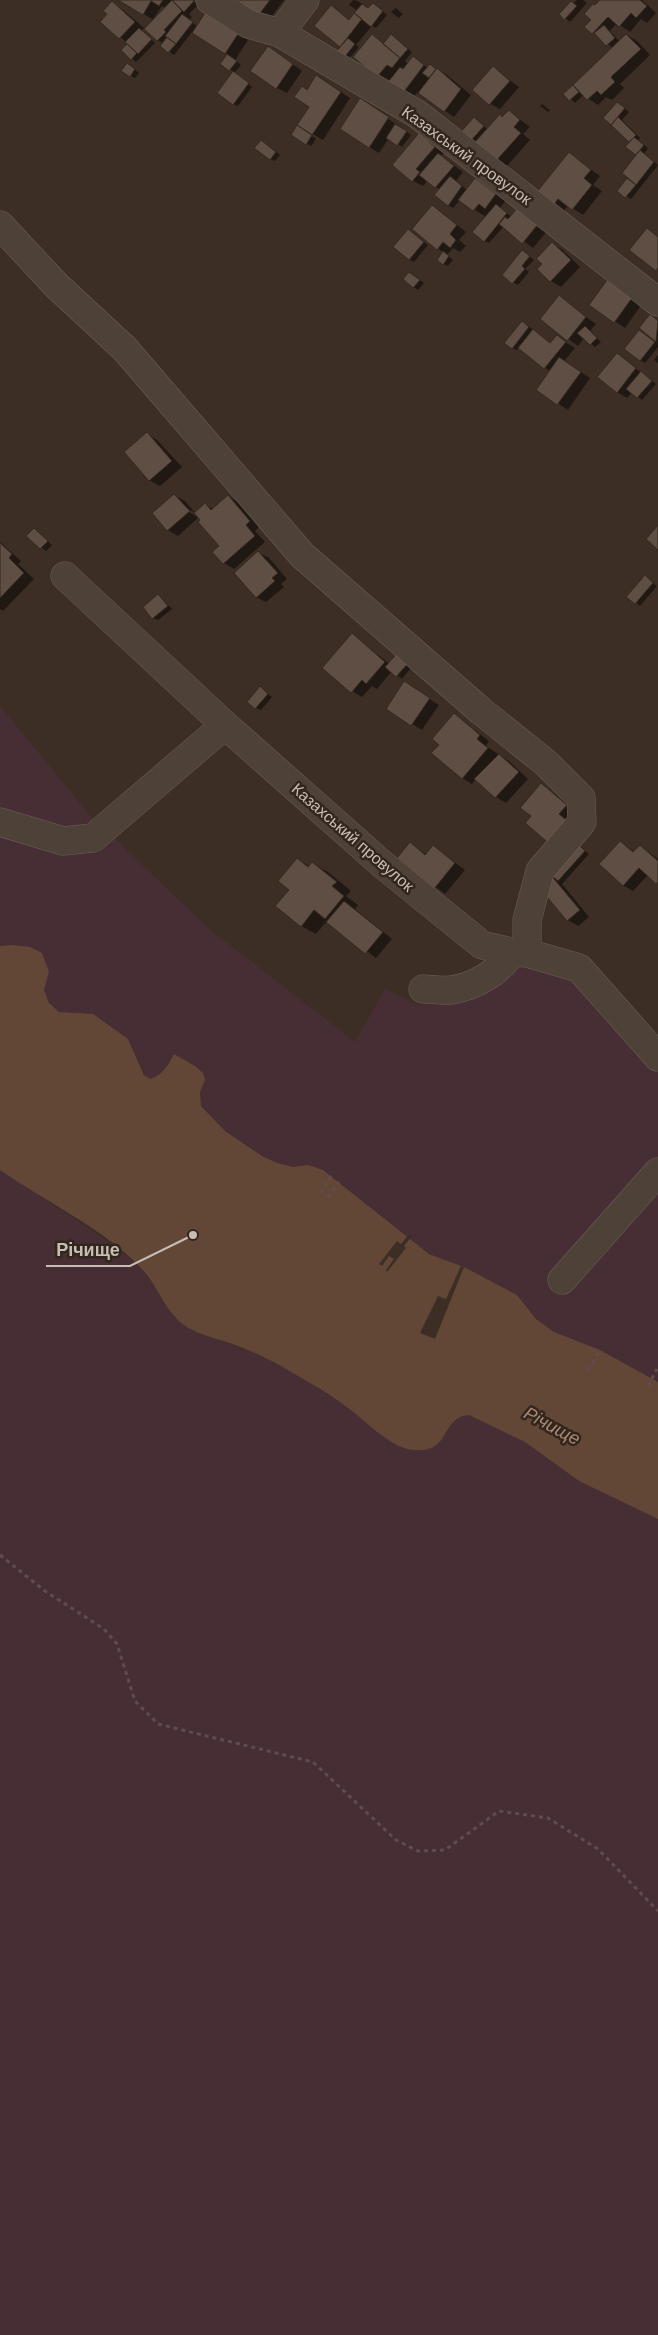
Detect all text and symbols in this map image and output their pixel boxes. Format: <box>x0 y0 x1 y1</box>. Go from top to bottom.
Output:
street label: Казахський провулок <box>399 103 535 209</box>
street label: Казахський провулок <box>288 780 418 895</box>
callout: Річище <box>46 1233 130 1266</box>
text: Річище <box>56 1240 120 1260</box>
water label: Річище <box>521 1403 583 1449</box>

